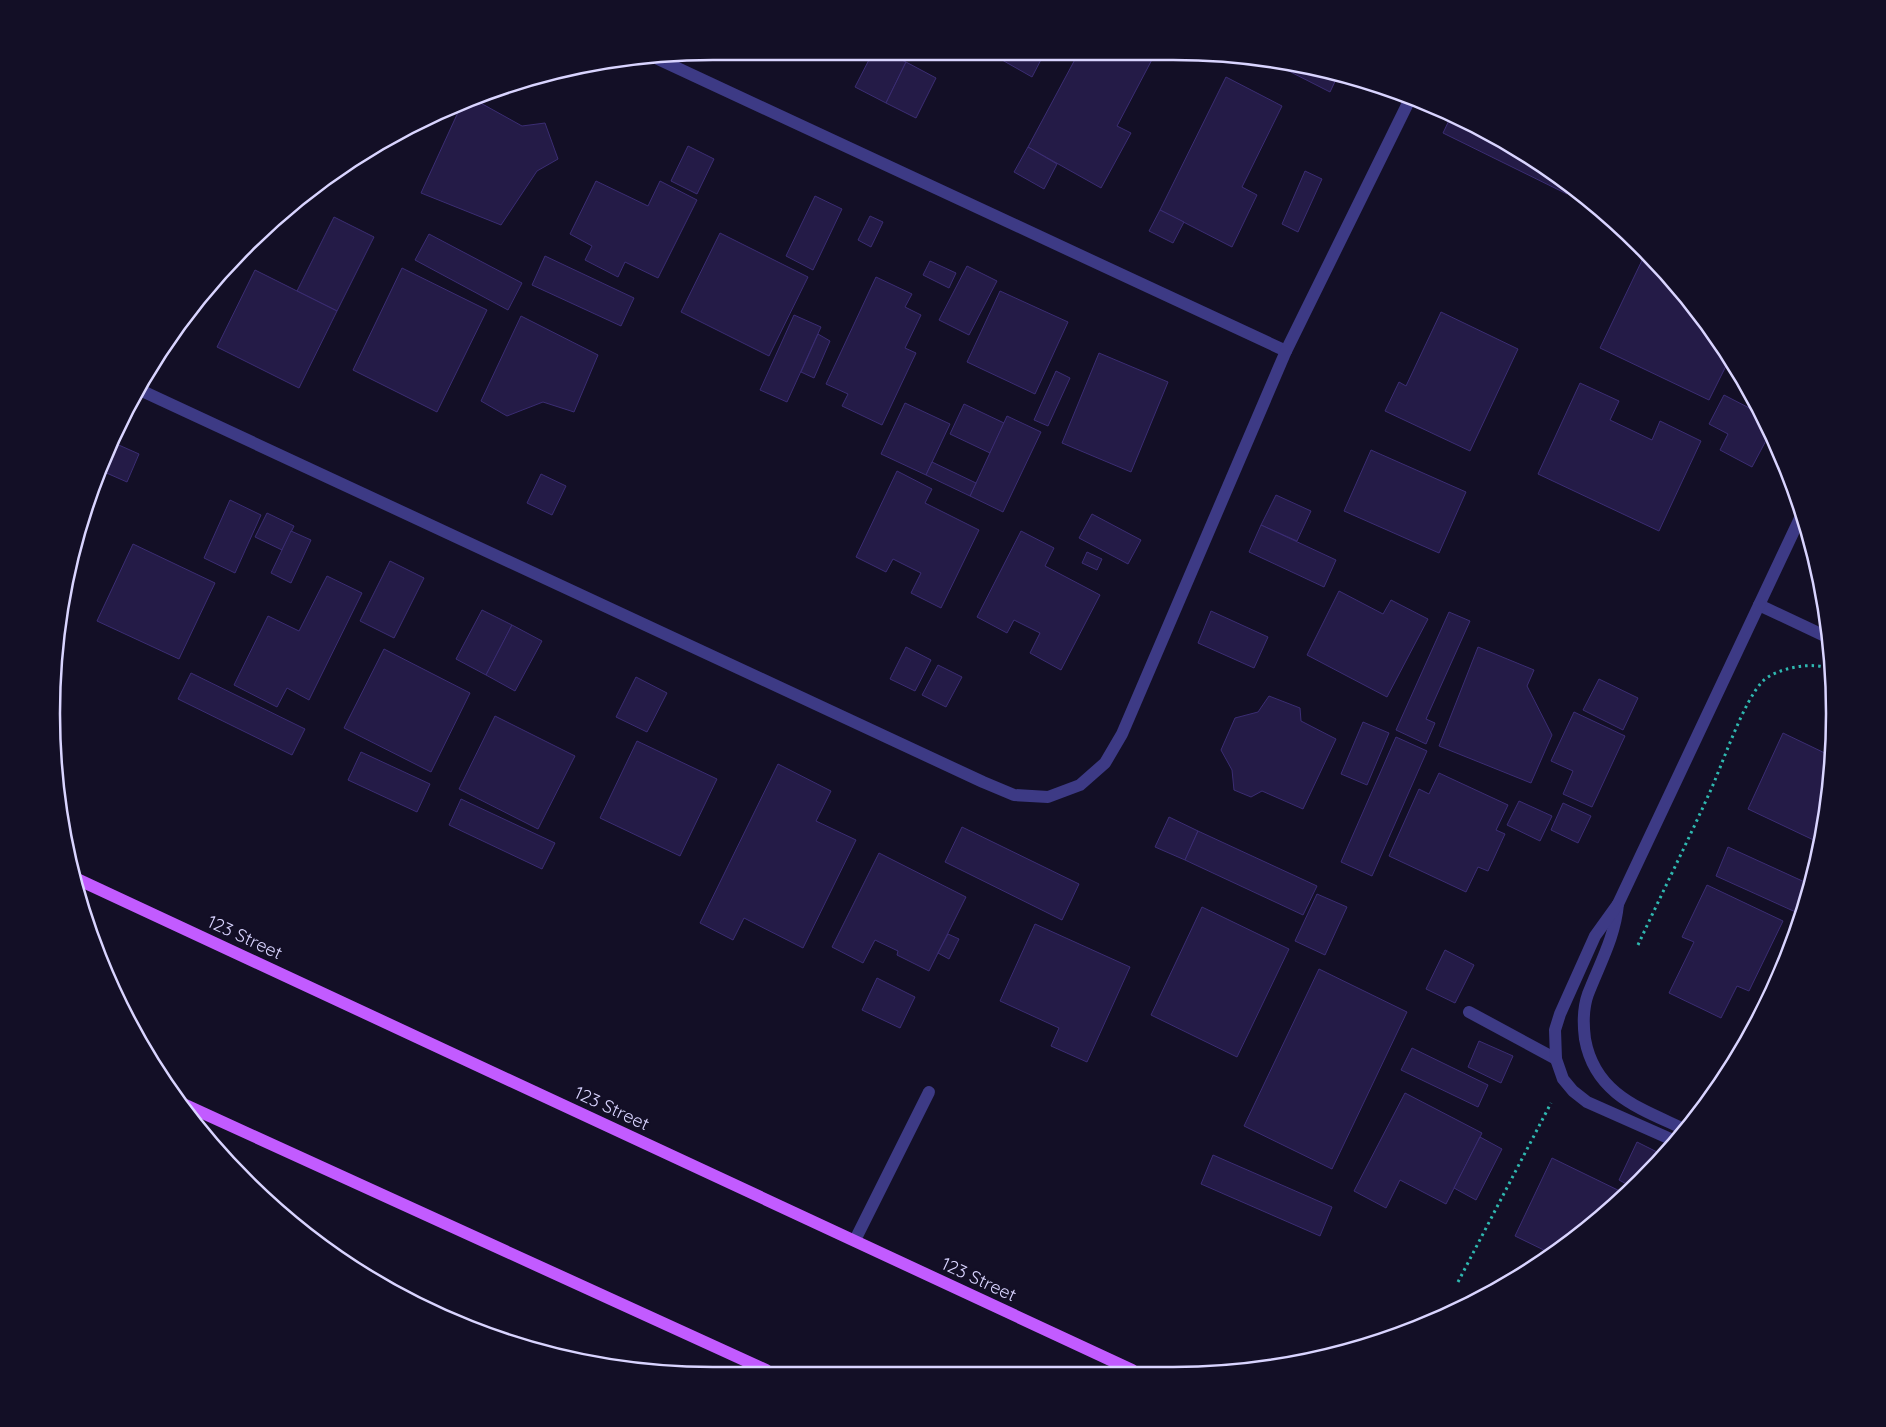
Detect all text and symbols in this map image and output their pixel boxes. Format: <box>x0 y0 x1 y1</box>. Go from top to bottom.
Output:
street label: 123 Street <box>204 910 286 964</box>
street label: 123 Street <box>571 1081 653 1135</box>
street label: 123 Street <box>938 1252 1020 1306</box>

